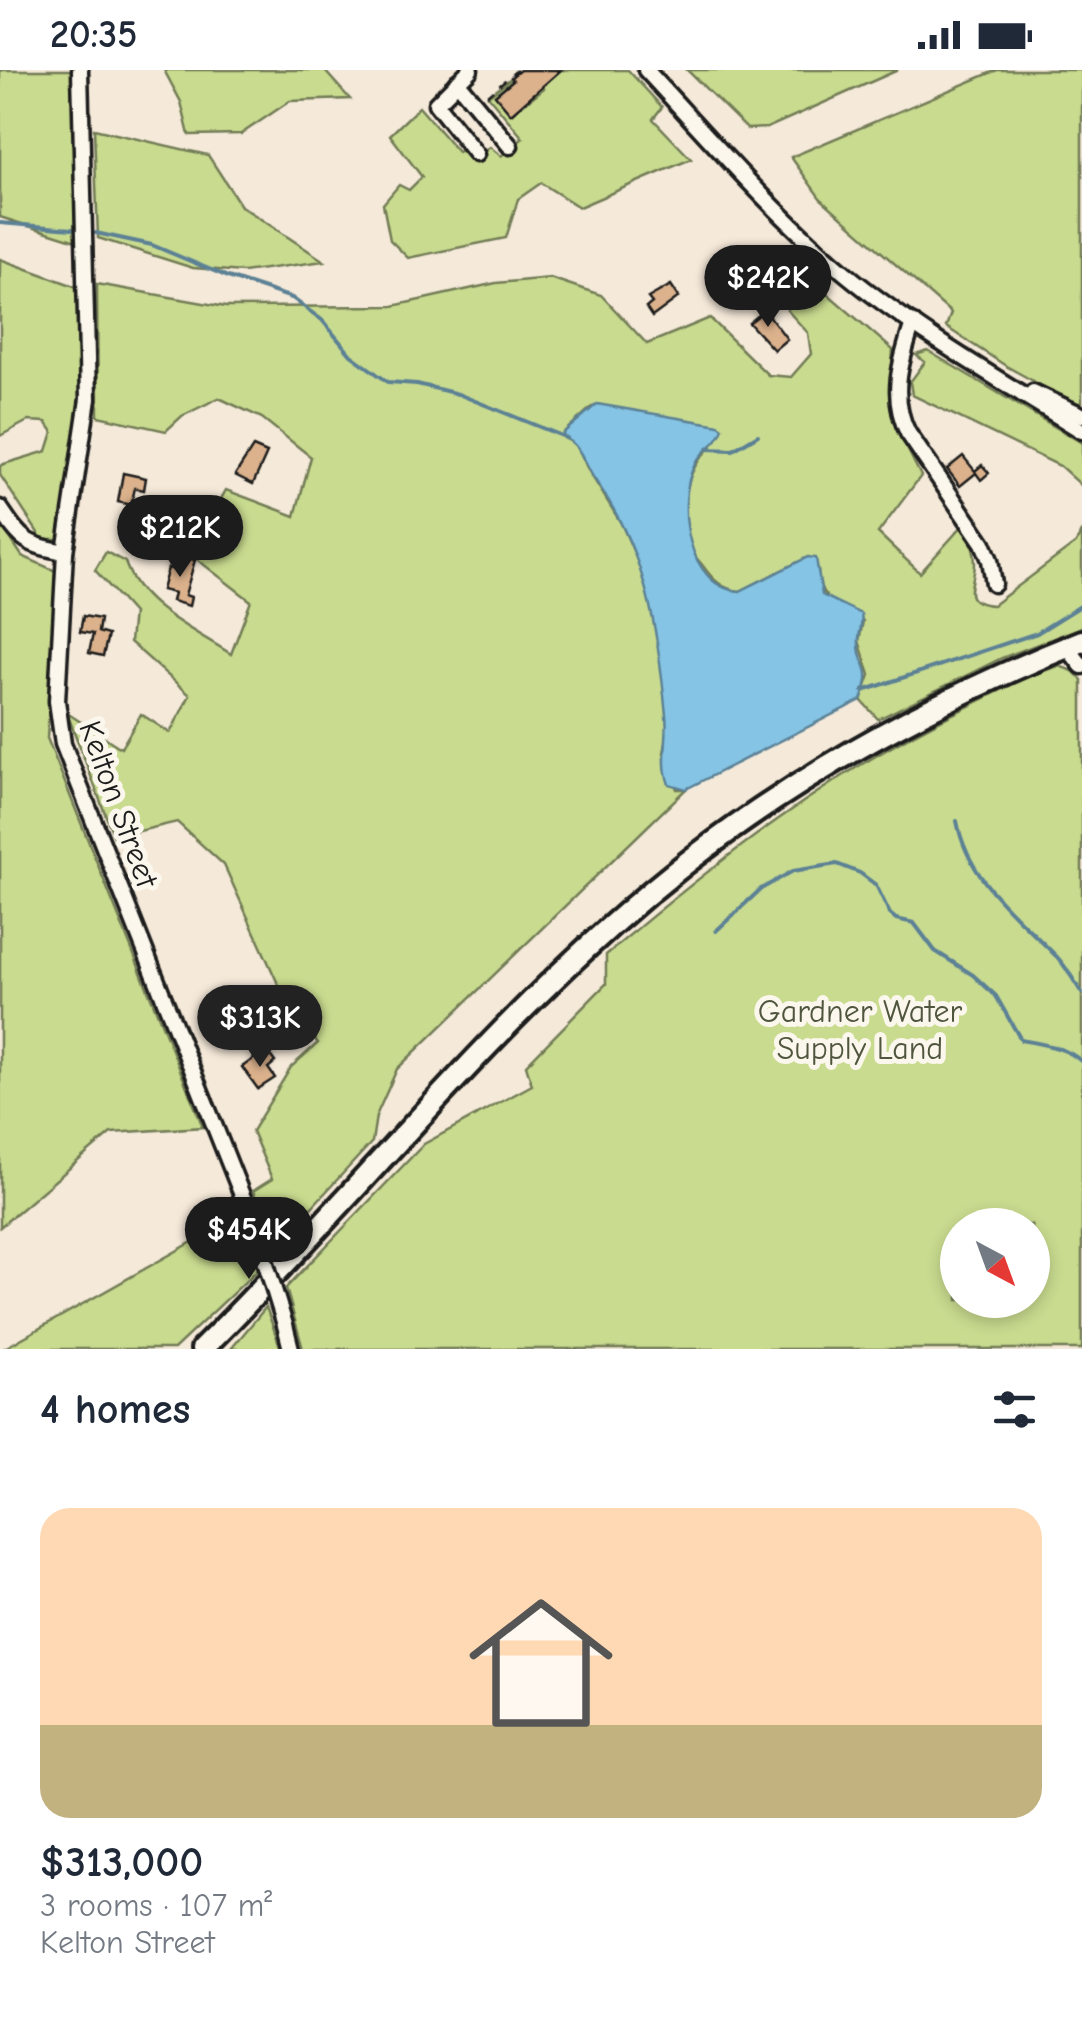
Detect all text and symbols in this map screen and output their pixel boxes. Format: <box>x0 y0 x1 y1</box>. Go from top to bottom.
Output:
text: 20:35 <box>50 13 137 57</box>
pin: $242K <box>698 245 838 330</box>
text: $242K <box>726 259 810 296</box>
pin: $212K <box>110 495 250 580</box>
text: $212K <box>139 509 221 546</box>
street label: Kelton Street <box>71 716 166 893</box>
pin: $313K <box>190 985 330 1070</box>
park label: Gardner Water Supply Land <box>758 993 962 1067</box>
text: $313K <box>219 999 301 1036</box>
pin: $454K <box>179 1197 319 1282</box>
north arrow <box>940 1208 1050 1318</box>
map controls <box>940 1208 1050 1318</box>
text: $454K <box>207 1211 291 1248</box>
icon: filters <box>987 1382 1042 1437</box>
text: 4 homes <box>40 1385 190 1434</box>
icon: home <box>451 1573 631 1753</box>
text: $313,000 <box>40 1838 203 1887</box>
text: 3 rooms · 107 m² <box>40 1887 272 1924</box>
text: Kelton Street <box>40 1924 215 1961</box>

